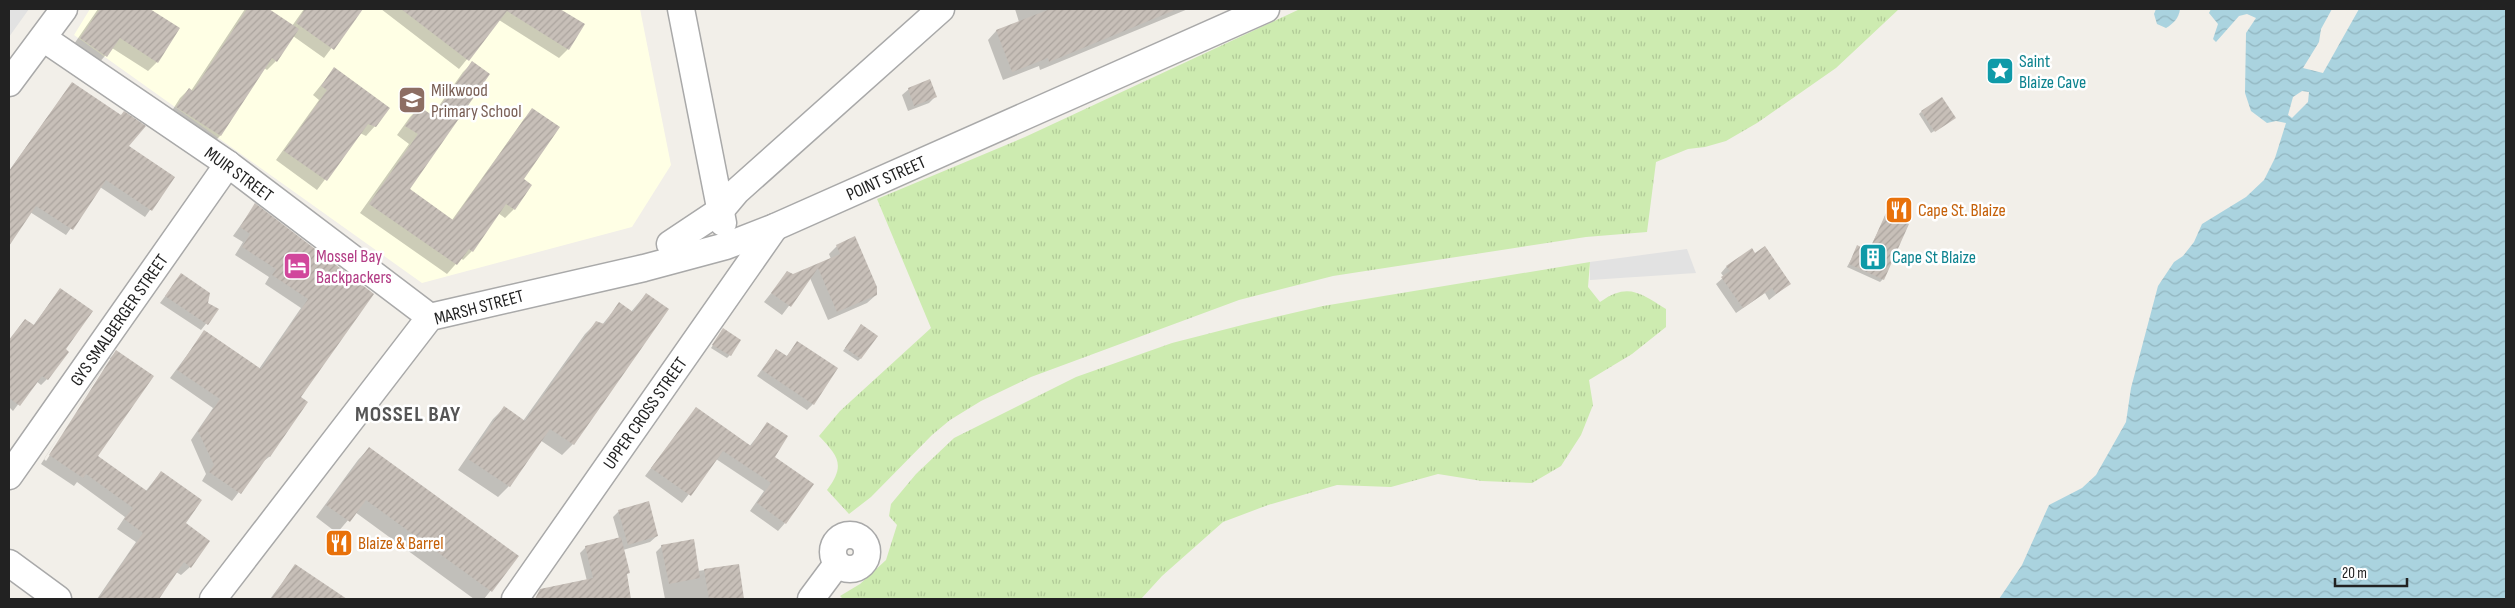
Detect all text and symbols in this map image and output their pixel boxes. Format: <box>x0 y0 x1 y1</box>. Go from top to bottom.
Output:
place label: Saint Blaize Cave <box>2019 51 2086 93</box>
place icon: Saint Blaize Cave <box>1985 56 2015 86</box>
place label: Milkwood Primary School <box>431 80 522 122</box>
school or university icon: Milkwood Primary School <box>397 85 427 115</box>
street label: MUIR STREET <box>200 142 277 206</box>
street label: POINT STREET <box>843 152 929 205</box>
restaurant icon: Cape St. Blaize <box>1884 195 1914 225</box>
place label: Cape St. Blaize <box>1918 200 2006 221</box>
building icon: Cape St Blaize <box>1858 242 1888 272</box>
place label: Mossel Bay Backpackers <box>316 246 392 288</box>
place label: Cape St Blaize <box>1892 247 1976 268</box>
street label: GYS SMALBERGER STREET <box>66 250 173 390</box>
hotel icon: Mossel Bay Backpackers <box>282 251 312 281</box>
street label: MARSH STREET <box>432 285 526 330</box>
street label: UPPER CROSS STREET <box>599 353 692 473</box>
district label: MOSSEL BAY <box>355 401 461 428</box>
restaurant icon: Blaize & Barrel <box>324 528 354 558</box>
place label: Blaize & Barrel <box>358 533 444 554</box>
scale bar <box>2335 556 2408 588</box>
text: 20 m <box>2342 564 2367 583</box>

